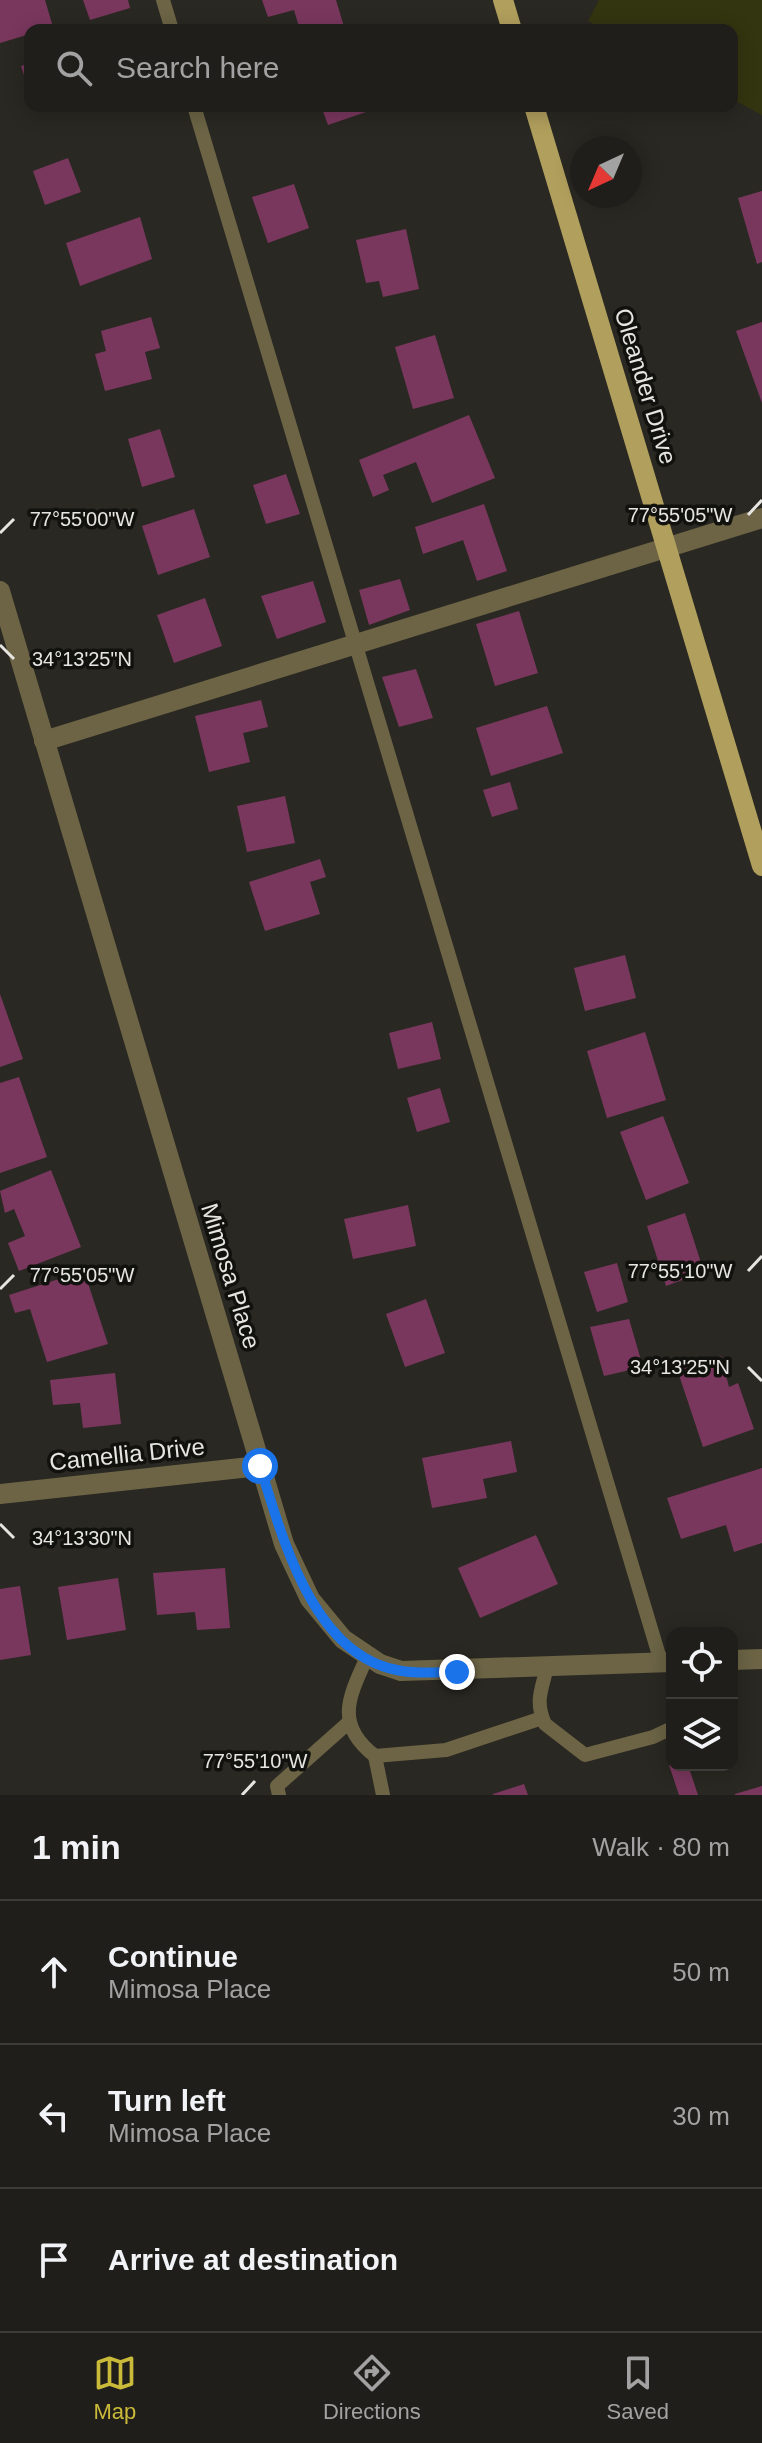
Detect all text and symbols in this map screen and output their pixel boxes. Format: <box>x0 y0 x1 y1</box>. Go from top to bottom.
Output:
search box <box>24 24 738 112</box>
icon: search <box>52 46 96 90</box>
text: Search here <box>116 51 279 84</box>
north arrow <box>570 136 642 208</box>
street label: Oleander Drive <box>609 305 683 467</box>
text: 77°55'05"W <box>628 504 732 526</box>
text: 77°55'00"W <box>30 508 134 530</box>
text: 34°13'25"N <box>32 648 132 670</box>
street label: Mimosa Place <box>196 1200 266 1352</box>
text: 77°55'10"W <box>628 1260 732 1282</box>
text: 77°55'05"W <box>30 1264 134 1286</box>
text: 34°13'25"N <box>630 1356 730 1378</box>
street label: Camellia Drive <box>48 1432 206 1476</box>
route start <box>242 1448 278 1484</box>
text: 34°13'30"N <box>32 1527 132 1549</box>
map controls <box>666 1627 738 1771</box>
button: locate <box>666 1627 738 1699</box>
route end <box>439 1654 475 1690</box>
button: layers <box>666 1699 738 1771</box>
text: 77°55'10"W <box>203 1750 307 1772</box>
text: 1 min <box>32 1828 121 1866</box>
text: Walk · 80 m <box>592 1832 730 1862</box>
text: Continue <box>108 1940 238 1973</box>
icon: ahead <box>32 1950 76 1994</box>
text: 50 m <box>672 1957 730 1987</box>
text: Mimosa Place <box>108 1974 271 2004</box>
text: Turn left <box>108 2084 226 2117</box>
icon: left <box>32 2094 76 2138</box>
text: 30 m <box>672 2101 730 2131</box>
text: Mimosa Place <box>108 2118 271 2148</box>
icon: arrive <box>32 2238 76 2282</box>
text: Arrive at destination <box>108 2243 398 2276</box>
tab: Map <box>93 2351 137 2425</box>
tab: Directions <box>323 2351 421 2425</box>
tab: Saved <box>607 2351 669 2425</box>

